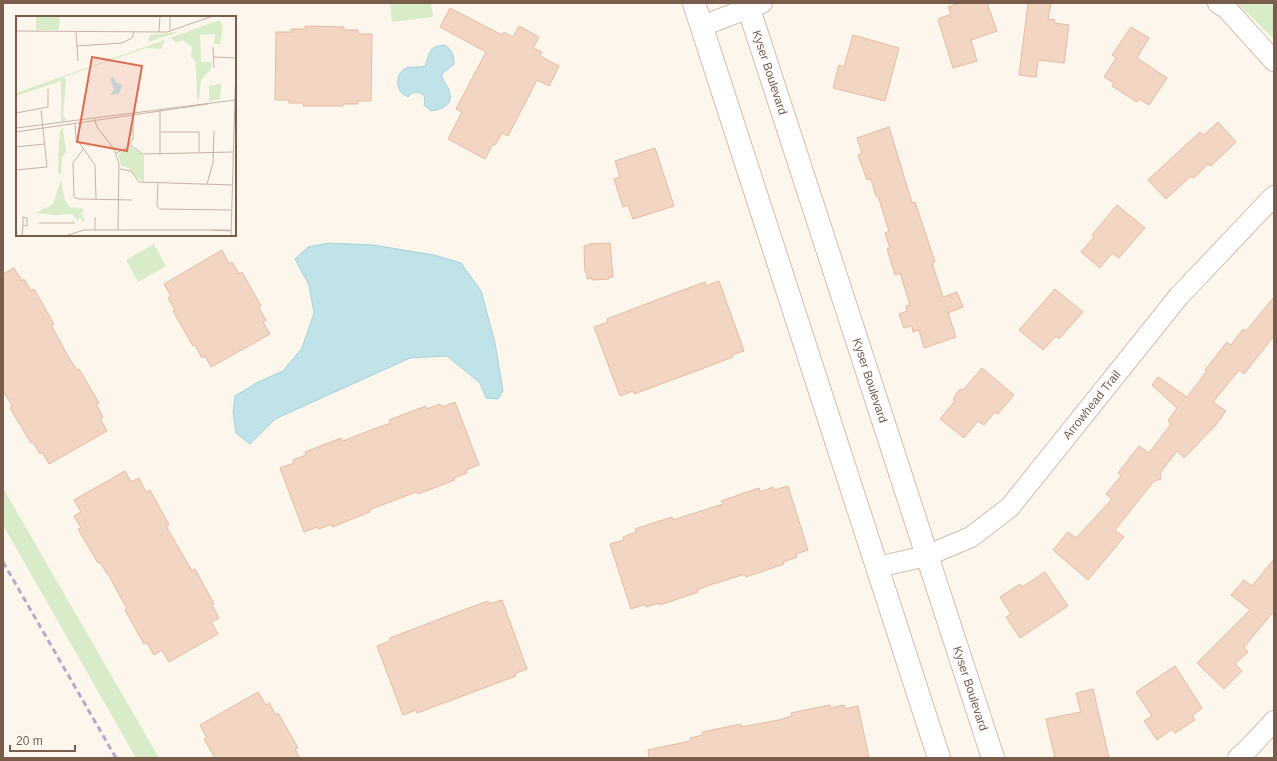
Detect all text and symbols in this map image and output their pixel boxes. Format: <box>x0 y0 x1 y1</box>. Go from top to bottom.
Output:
inset map <box>16 16 236 236</box>
street label: Kyser Boulevard <box>749 28 790 116</box>
street label: Kyser Boulevard <box>850 336 890 425</box>
street label: Arrowhead Trail <box>1060 368 1123 442</box>
street label: Kyser Boulevard <box>950 644 991 733</box>
scale bar <box>10 727 75 753</box>
text: 20 m <box>16 734 43 748</box>

